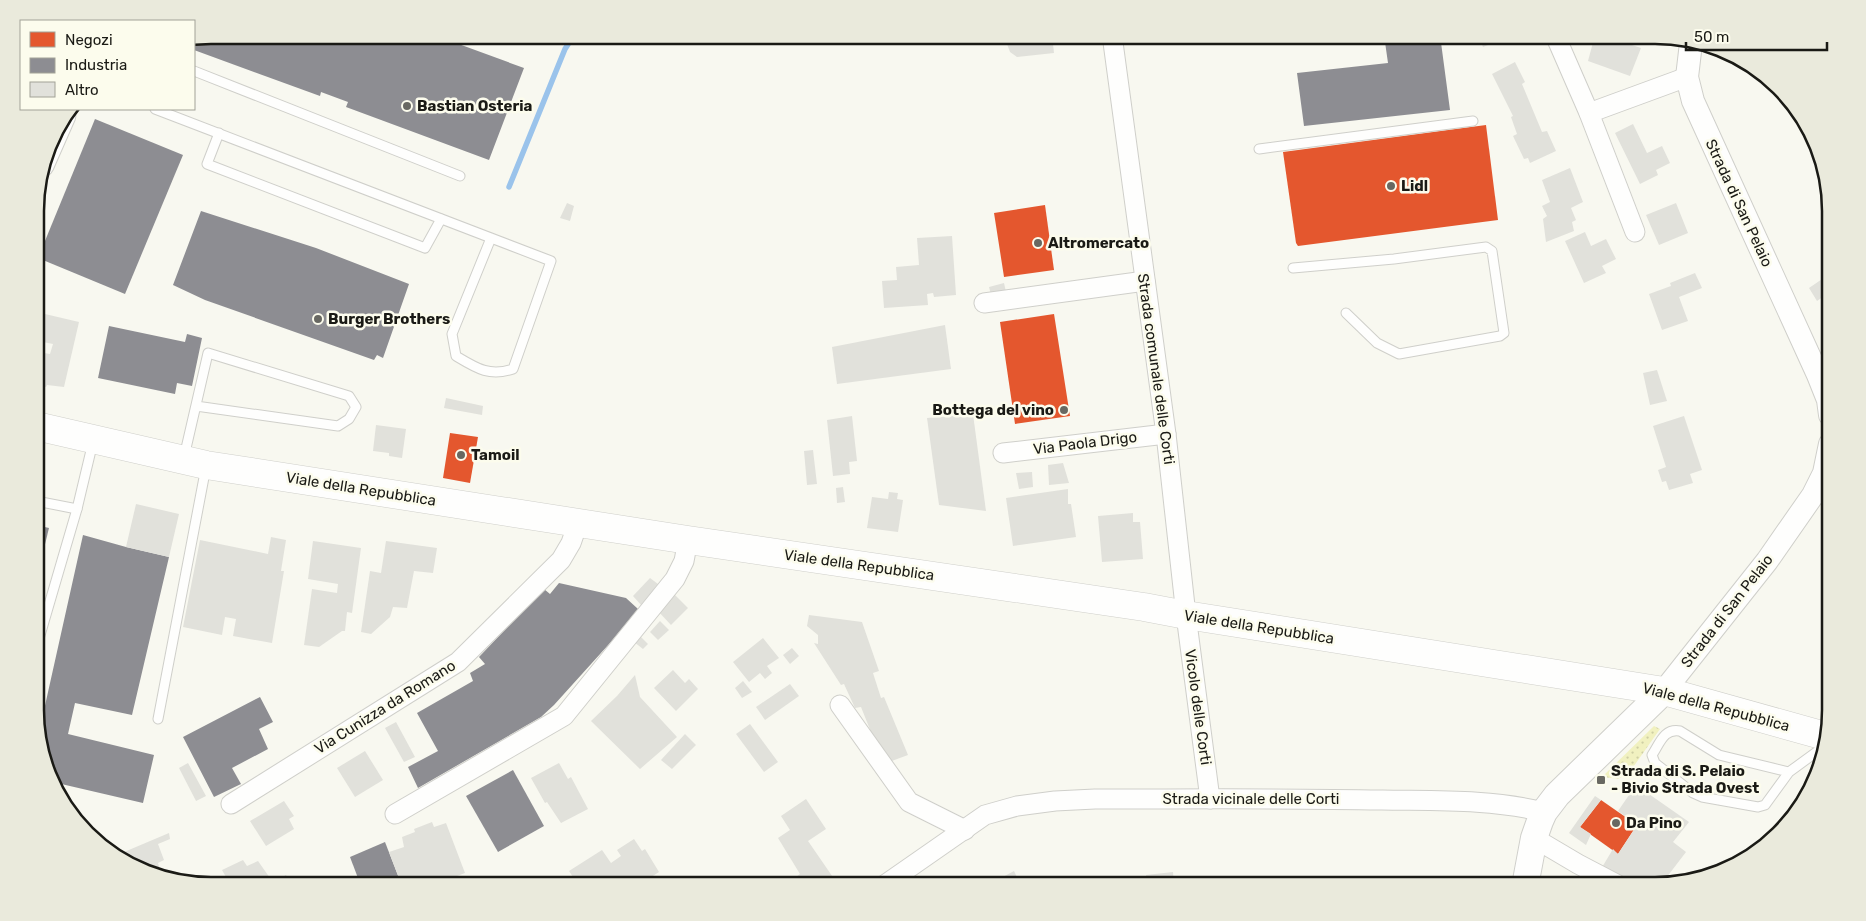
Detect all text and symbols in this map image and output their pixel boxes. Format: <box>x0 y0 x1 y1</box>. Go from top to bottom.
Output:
legend <box>20 20 195 110</box>
scale bar <box>1686 20 1827 52</box>
text: 50 m <box>1694 28 1729 46</box>
text: Negozi <box>65 31 113 49</box>
text: Industria <box>65 56 127 74</box>
text: Altro <box>65 81 99 99</box>
place label: Bastian Osteria <box>417 97 533 115</box>
marker: Bastian Osteria <box>401 100 413 112</box>
street label: Strada di San Pelaio <box>1702 136 1776 270</box>
place label: Lidl <box>1401 177 1428 195</box>
marker: Lidl <box>1385 180 1397 192</box>
place label: Altromercato <box>1048 234 1149 252</box>
marker: Altromercato <box>1032 237 1044 249</box>
street label: Strada comunale delle Corti <box>1134 272 1178 466</box>
place label: Burger Brothers <box>328 310 450 328</box>
marker: Burger Brothers <box>312 313 324 325</box>
place label: Bottega del vino <box>932 401 1054 419</box>
marker: Bottega del vino <box>1058 404 1070 416</box>
street label: Via Paola Drigo <box>1032 428 1138 458</box>
place label: Tamoil <box>471 446 519 464</box>
marker: Tamoil <box>455 449 467 461</box>
street label: Viale della Repubblica <box>285 468 437 510</box>
street label: Viale della Repubblica <box>783 546 935 584</box>
street label: Strada di San Pelaio <box>1677 551 1777 671</box>
street label: Viale della Repubblica <box>1183 606 1335 648</box>
street label: Vicolo delle Corti <box>1181 648 1215 766</box>
street label: Via Cunizza da Romano <box>311 656 459 758</box>
street label: Viale della Repubblica <box>1640 679 1792 735</box>
place label: Strada di S. Pelaio - Bivio Strada Ovest <box>1611 762 1759 797</box>
marker: Strada di S. Pelaio - Bivio Strada Ovest <box>1595 774 1607 786</box>
street label: Strada vicinale delle Corti <box>1163 790 1339 808</box>
place label: Da Pino <box>1626 814 1682 832</box>
marker: Da Pino <box>1610 817 1622 829</box>

